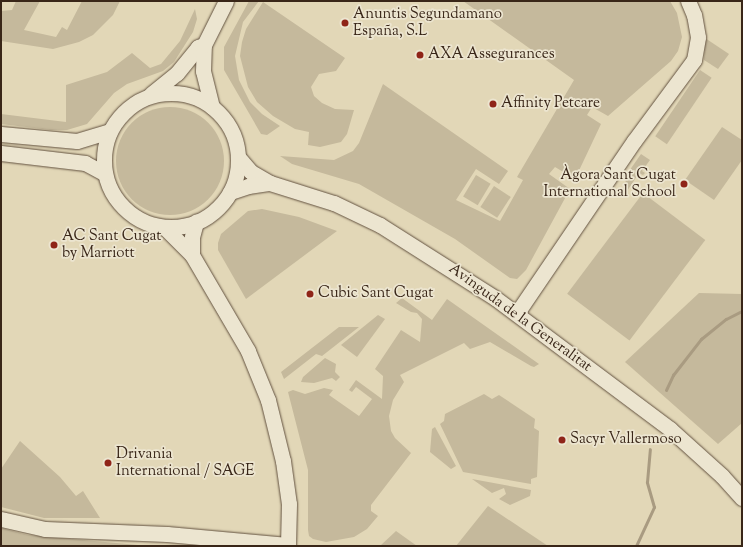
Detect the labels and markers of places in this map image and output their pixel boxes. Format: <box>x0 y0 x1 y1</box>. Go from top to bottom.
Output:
place label: Anuntis Segundamano España, S.L <box>353 5 502 40</box>
marker: Anuntis Segundamano España, S.L <box>340 18 350 28</box>
place label: AXA Assegurances <box>428 46 555 64</box>
marker: AXA Assegurances <box>415 50 425 60</box>
place label: Affinity Petcare <box>501 95 600 113</box>
marker: Affinity Petcare <box>488 99 498 109</box>
place label: Àgora Sant Cugat International School <box>543 166 676 201</box>
marker: Àgora Sant Cugat International School <box>679 179 689 189</box>
place label: AC Sant Cugat by Marriott <box>62 227 161 262</box>
marker: AC Sant Cugat by Marriott <box>49 240 59 250</box>
place label: Cubic Sant Cugat <box>318 285 433 303</box>
marker: Cubic Sant Cugat <box>305 289 315 299</box>
place label: Sacyr Vallermoso <box>570 431 682 449</box>
marker: Sacyr Vallermoso <box>557 435 567 445</box>
place label: Drivania International / SAGE <box>116 445 254 480</box>
marker: Drivania International / SAGE <box>103 458 113 468</box>

